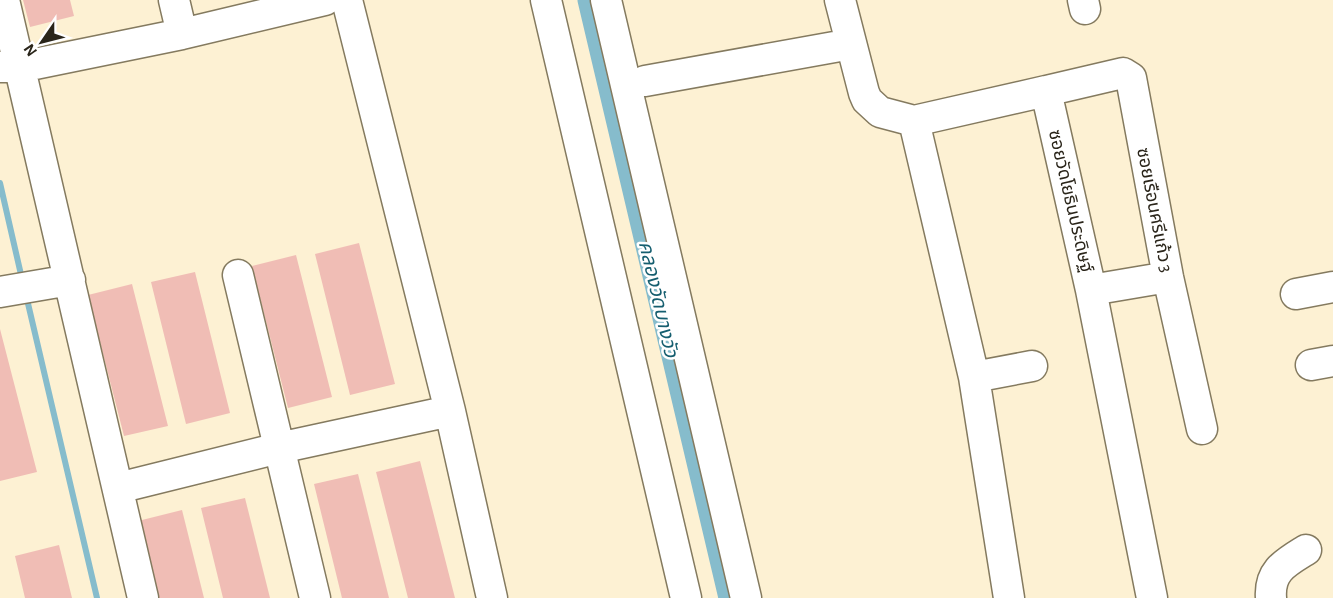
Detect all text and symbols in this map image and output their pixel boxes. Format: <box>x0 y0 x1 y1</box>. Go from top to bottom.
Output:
north arrow <box>12 12 72 72</box>
text: N <box>21 41 40 59</box>
street label: ซอยวัดโยธินประดิษฐ์ <box>1045 128 1096 274</box>
street label: ซอยเรือนศรีแก้ว 3 <box>1133 146 1177 274</box>
water label: คลองวัดบางวัว <box>635 239 681 360</box>

